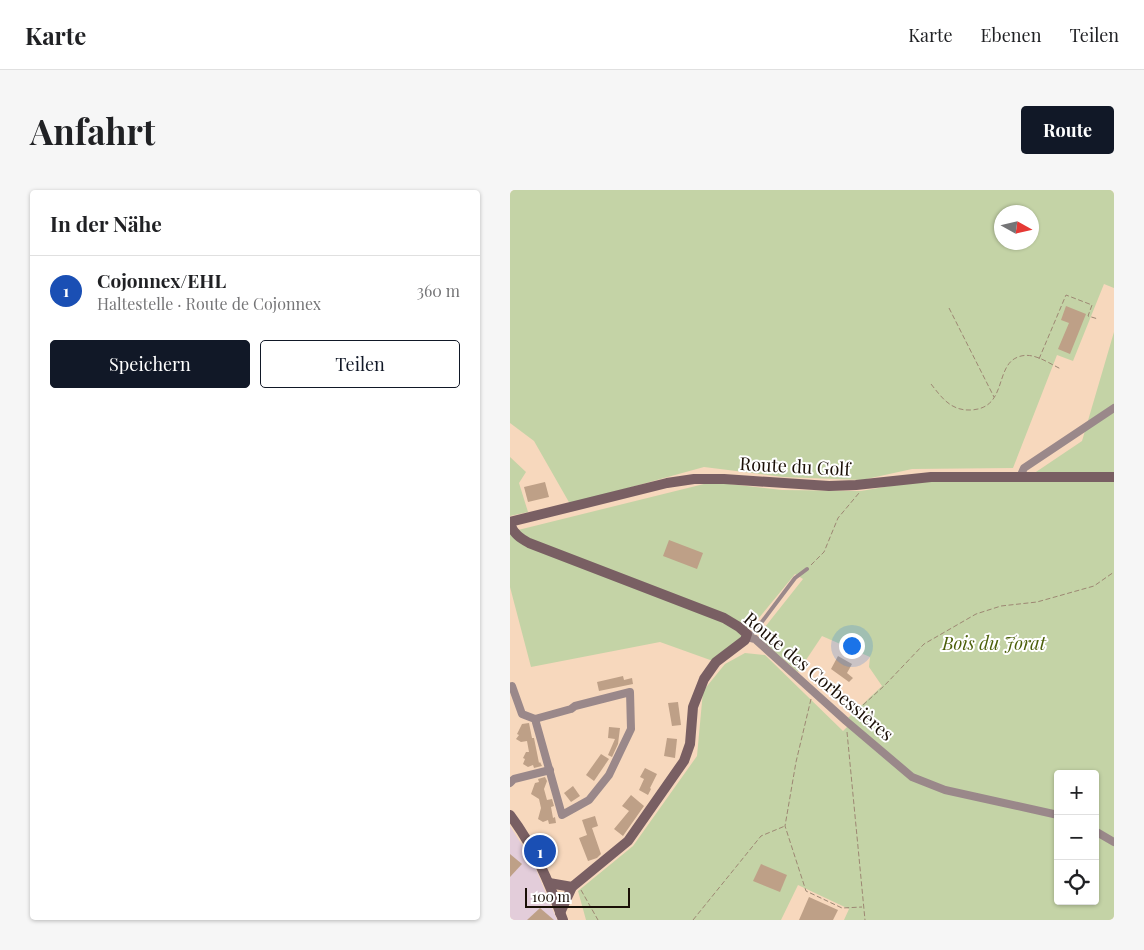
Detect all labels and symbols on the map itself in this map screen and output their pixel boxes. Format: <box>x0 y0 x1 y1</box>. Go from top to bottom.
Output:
north arrow <box>994 205 1039 250</box>
street label: Route du Golf <box>739 451 853 481</box>
street label: Route des Corbessières <box>739 606 899 746</box>
park label: Bois du Jorat <box>941 631 1047 655</box>
your location <box>839 633 865 659</box>
pin: 1 <box>524 832 556 870</box>
scale bar <box>525 885 630 908</box>

